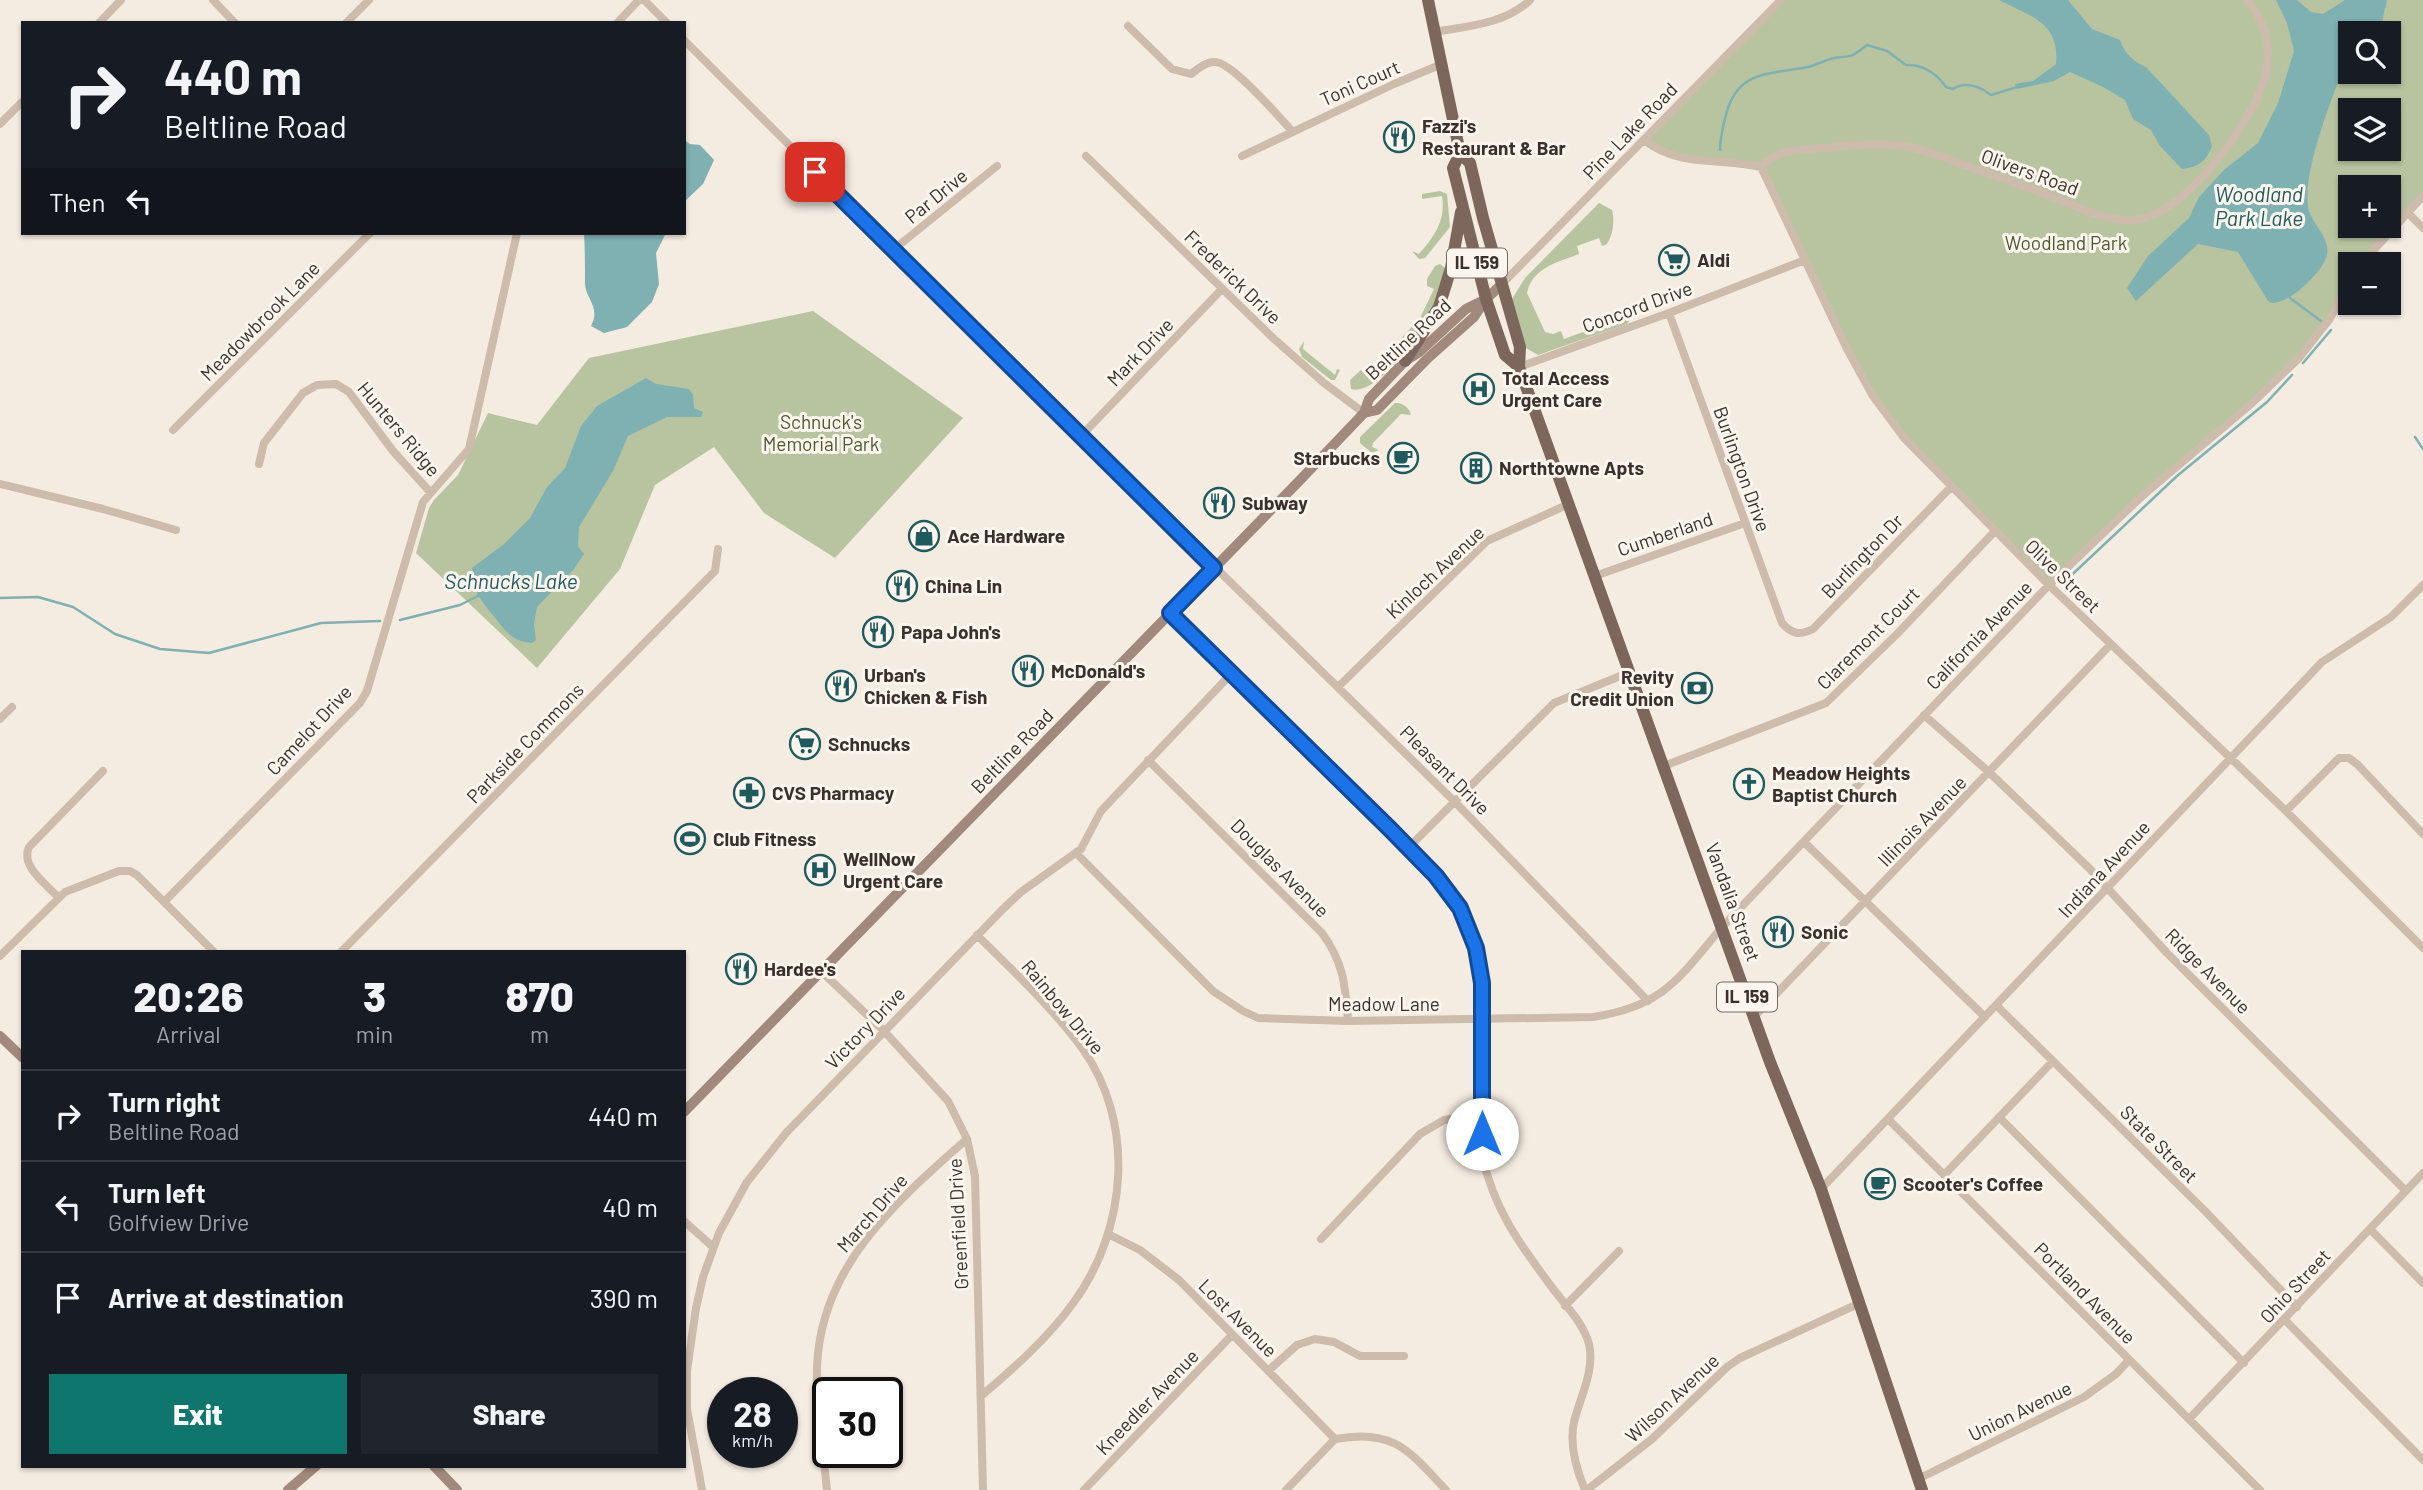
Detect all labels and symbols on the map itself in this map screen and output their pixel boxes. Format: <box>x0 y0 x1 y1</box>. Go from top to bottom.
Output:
street label: Toni Court <box>1316 55 1403 110</box>
street label: Pine Lake Road <box>1578 77 1682 184</box>
place label: Fazzi's Restaurant & Bar <box>1422 114 1566 159</box>
restaurant icon: Fazzi's Restaurant & Bar <box>1382 120 1416 154</box>
pin <box>785 142 845 202</box>
street label: Olivers Road <box>1978 143 2082 200</box>
street label: Par Drive <box>900 163 972 228</box>
water label: Woodland Park Lake <box>2215 181 2303 230</box>
street label: Frederick Drive <box>1180 225 1286 328</box>
park label: Woodland Park <box>2005 231 2127 254</box>
supermarket icon: Aldi <box>1657 243 1691 277</box>
road number: IL 159 <box>1447 248 1507 278</box>
place label: Aldi <box>1697 248 1730 271</box>
street label: Meadowbrook Lane <box>195 256 324 385</box>
street label: Concord Drive <box>1579 276 1695 337</box>
street label: Beltline Road <box>1360 293 1455 384</box>
street label: Mark Drive <box>1102 313 1178 391</box>
place label: Total Access Urgent Care <box>1502 366 1609 411</box>
hospital icon: Total Access Urgent Care <box>1462 372 1496 406</box>
street label: Hunters Ridge <box>353 377 446 481</box>
street label: Burlington Drive <box>1709 403 1776 535</box>
park label: Schnuck's Memorial Park <box>763 410 879 455</box>
cafe icon: Starbucks <box>1386 441 1420 475</box>
place label: Starbucks <box>1293 446 1380 469</box>
building icon: Northtowne Apts <box>1459 451 1493 485</box>
place label: Northtowne Apts <box>1499 456 1644 479</box>
restaurant icon: Subway <box>1202 486 1236 520</box>
place label: Subway <box>1242 491 1308 514</box>
street label: Cumberland <box>1614 506 1716 561</box>
street label: Burlington Dr <box>1816 509 1907 603</box>
shop icon: Ace Hardware <box>907 519 941 553</box>
street label: Kinloch Avenue <box>1381 520 1488 623</box>
place label: Ace Hardware <box>947 524 1065 547</box>
street label: Olive Street <box>2021 534 2106 617</box>
water label: Schnucks Lake <box>444 568 578 593</box>
restaurant icon: China Lin <box>885 569 919 603</box>
place label: China Lin <box>925 574 1002 597</box>
street label: California Avenue <box>1921 575 2036 694</box>
street label: Claremont Court <box>1812 582 1924 694</box>
restaurant icon: Papa John's <box>861 615 895 649</box>
place label: Papa John's <box>901 620 1001 643</box>
restaurant icon: McDonald's <box>1011 654 1045 688</box>
place label: McDonald's <box>1051 659 1145 682</box>
place label: Urban's Chicken & Fish <box>864 663 987 708</box>
place label: Revity Credit Union <box>1570 665 1674 710</box>
restaurant icon: Urban's Chicken & Fish <box>824 669 858 703</box>
bank icon: Revity Credit Union <box>1680 671 1714 705</box>
street label: Parkside Commons <box>461 678 588 808</box>
street label: Camelot Drive <box>261 680 356 779</box>
street label: Beltline Road <box>966 704 1058 798</box>
street label: Pleasant Drive <box>1396 720 1495 819</box>
supermarket icon: Schnucks <box>788 727 822 761</box>
place label: Schnucks <box>828 732 910 755</box>
place label: Meadow Heights Baptist Church <box>1772 761 1910 806</box>
church icon: Meadow Heights Baptist Church <box>1732 767 1766 801</box>
street label: Illinois Avenue <box>1873 771 1971 871</box>
pharmacy icon: CVS Pharmacy <box>732 776 766 810</box>
place label: CVS Pharmacy <box>772 781 895 804</box>
street label: Douglas Avenue <box>1226 814 1334 922</box>
street label: Indiana Avenue <box>2053 815 2154 922</box>
sports icon: Club Fitness <box>673 822 707 856</box>
place label: Club Fitness <box>713 827 816 850</box>
street label: Vandalia Street <box>1701 839 1766 964</box>
place label: WellNow Urgent Care <box>843 847 943 892</box>
hospital icon: WellNow Urgent Care <box>803 853 837 887</box>
restaurant icon: Sonic <box>1761 915 1795 949</box>
place label: Sonic <box>1801 920 1848 943</box>
street label: Ridge Avenue <box>2161 923 2256 1018</box>
restaurant icon: Hardee's <box>724 952 758 986</box>
street label: Rainbow Drive <box>1017 955 1110 1059</box>
place label: Hardee's <box>764 957 836 980</box>
street label: Victory Drive <box>820 982 909 1073</box>
road number: IL 159 <box>1717 982 1777 1012</box>
street label: Meadow Lane <box>1328 992 1440 1015</box>
position arrow <box>1445 1097 1519 1171</box>
street label: State Street <box>2116 1100 2203 1187</box>
street label: Greenfield Drive <box>943 1158 972 1290</box>
cafe icon: Scooter's Coffee <box>1863 1167 1897 1201</box>
street label: March Drive <box>831 1169 912 1257</box>
place label: Scooter's Coffee <box>1903 1172 2043 1195</box>
street label: Portland Avenue <box>2030 1237 2141 1348</box>
street label: Ohio Street <box>2255 1244 2335 1327</box>
street label: Lost Avenue <box>1194 1274 1282 1362</box>
street label: Kneedler Avenue <box>1090 1344 1203 1459</box>
street label: Wilson Avenue <box>1620 1348 1723 1447</box>
street label: Union Avenue <box>1964 1376 2075 1445</box>
speed limit sign: 30 <box>812 1377 903 1468</box>

